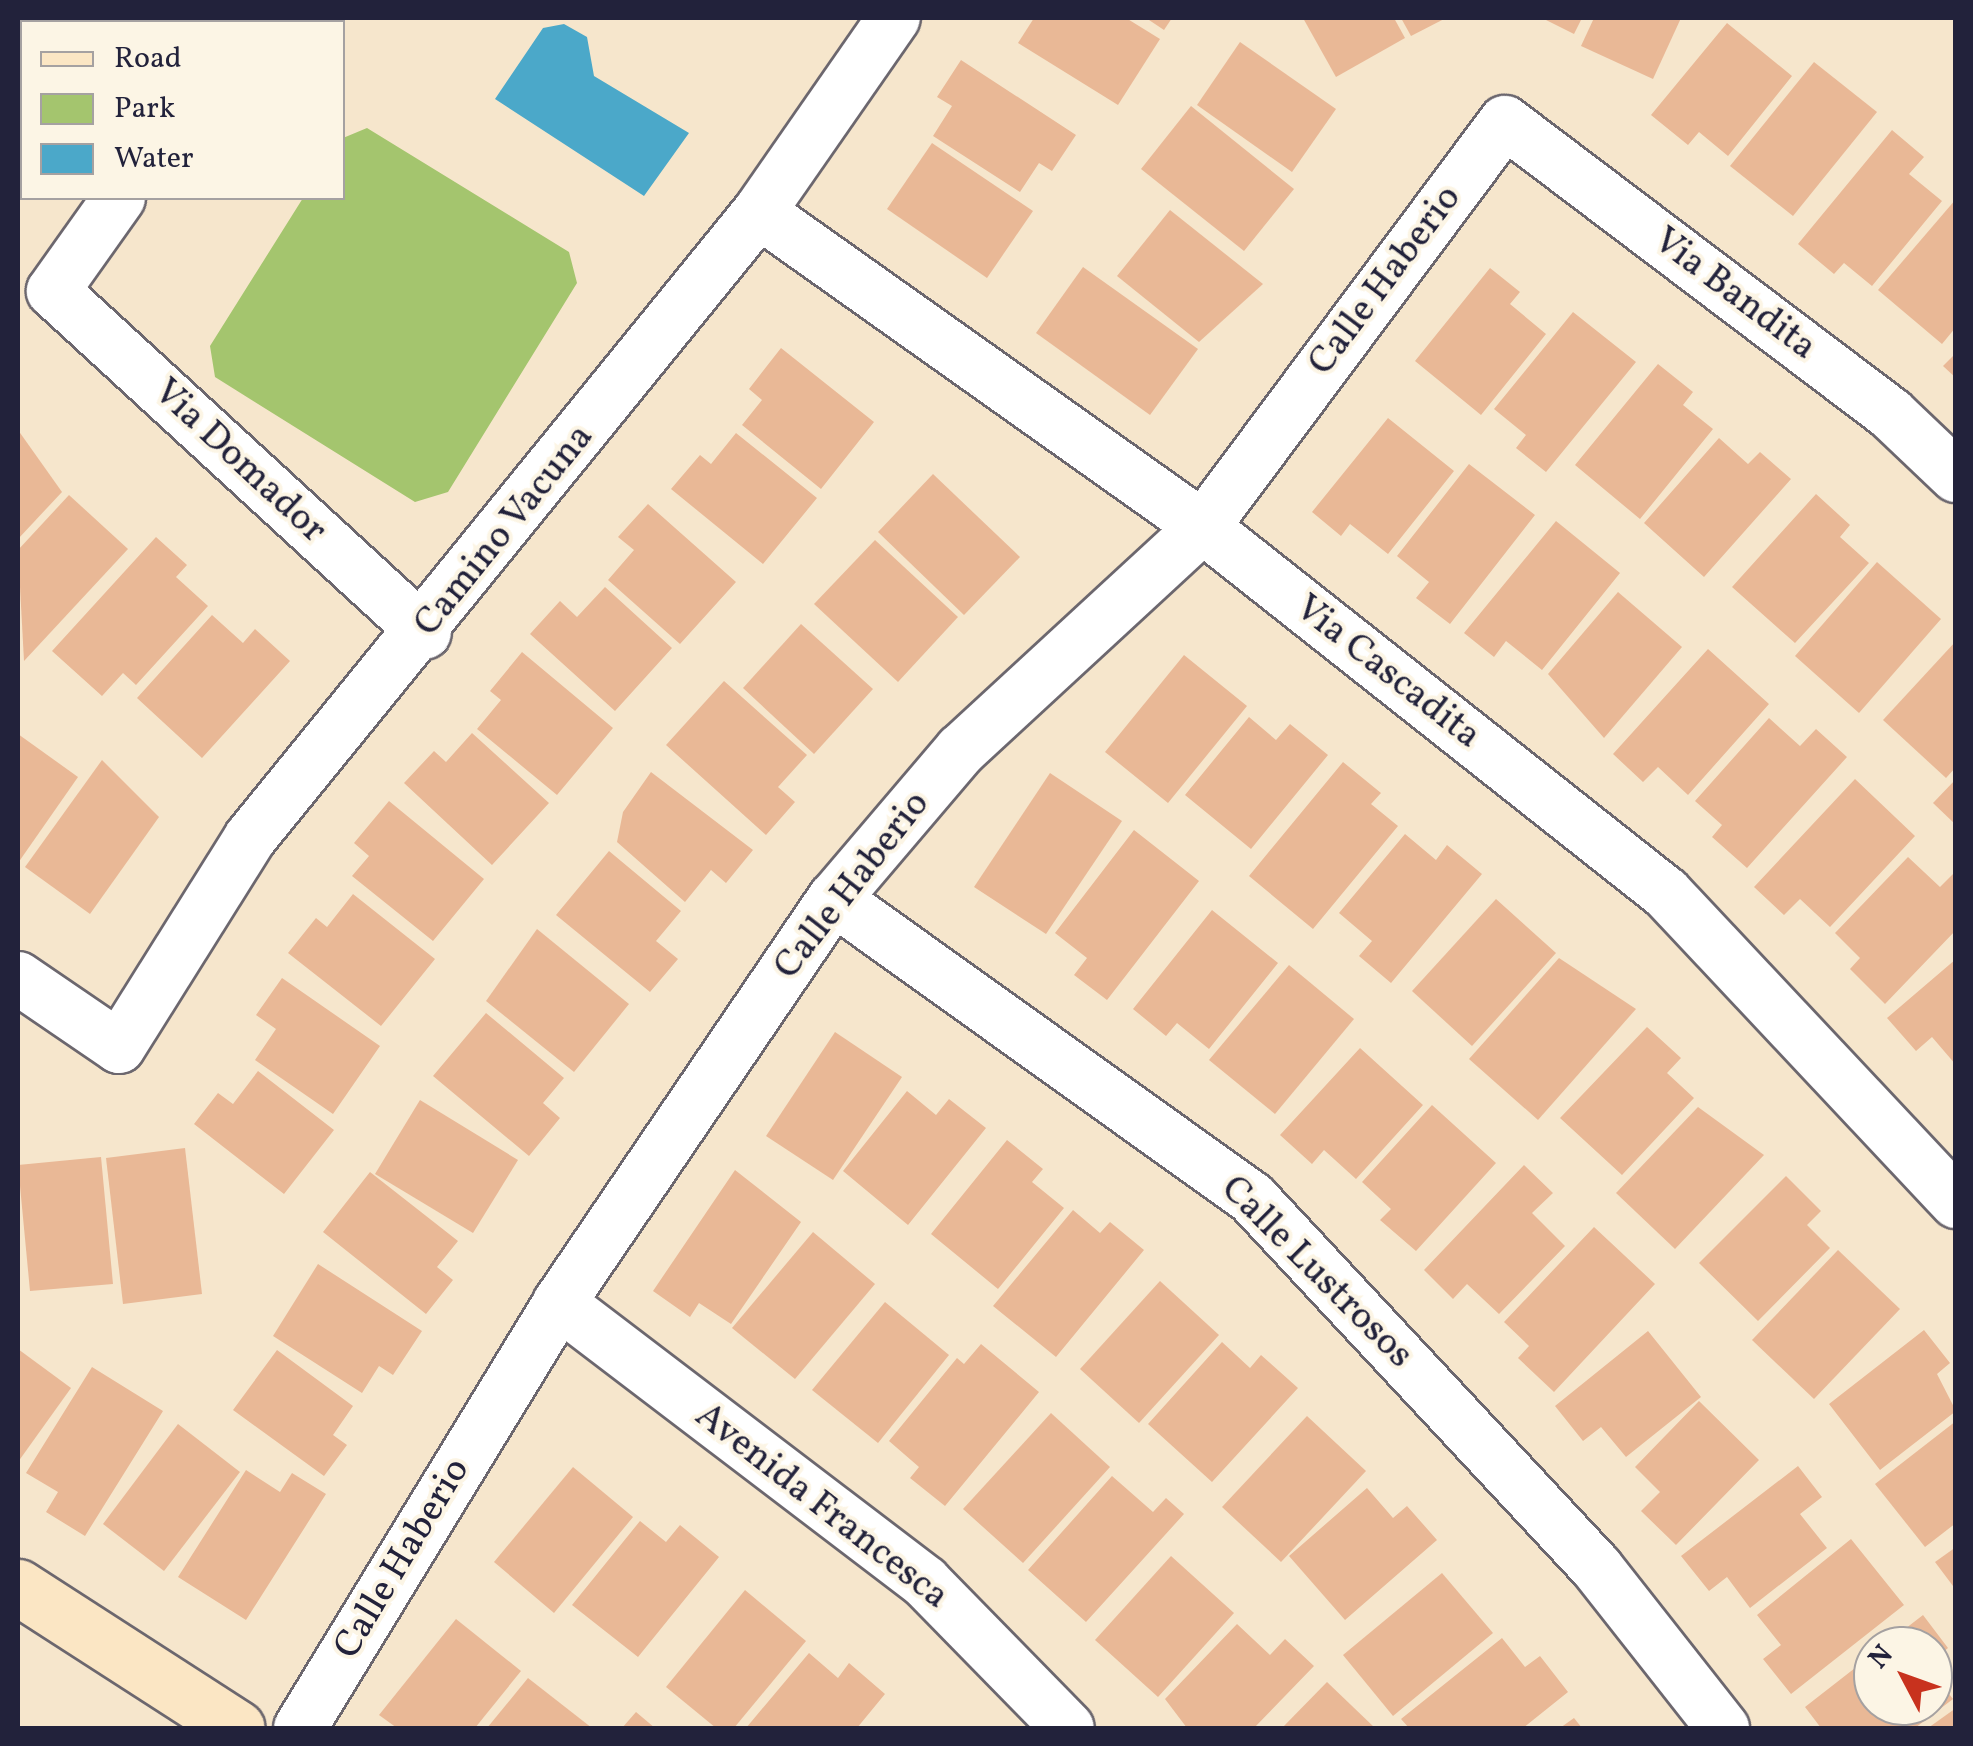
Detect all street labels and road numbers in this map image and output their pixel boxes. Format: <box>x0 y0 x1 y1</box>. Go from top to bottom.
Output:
street label: Calle Haberio <box>1300 177 1472 385</box>
street label: Via Bandita <box>1643 219 1825 371</box>
street label: Via Domador <box>143 370 335 554</box>
street label: Camino Vacuna <box>405 415 605 647</box>
street label: Via Cascadita <box>1285 586 1489 760</box>
street label: Calle Haberio <box>765 783 941 989</box>
street label: Calle Lustrosos <box>1210 1167 1422 1379</box>
street label: Avenida Francesca <box>685 1394 957 1620</box>
street label: Calle Haberio <box>325 1450 481 1668</box>

